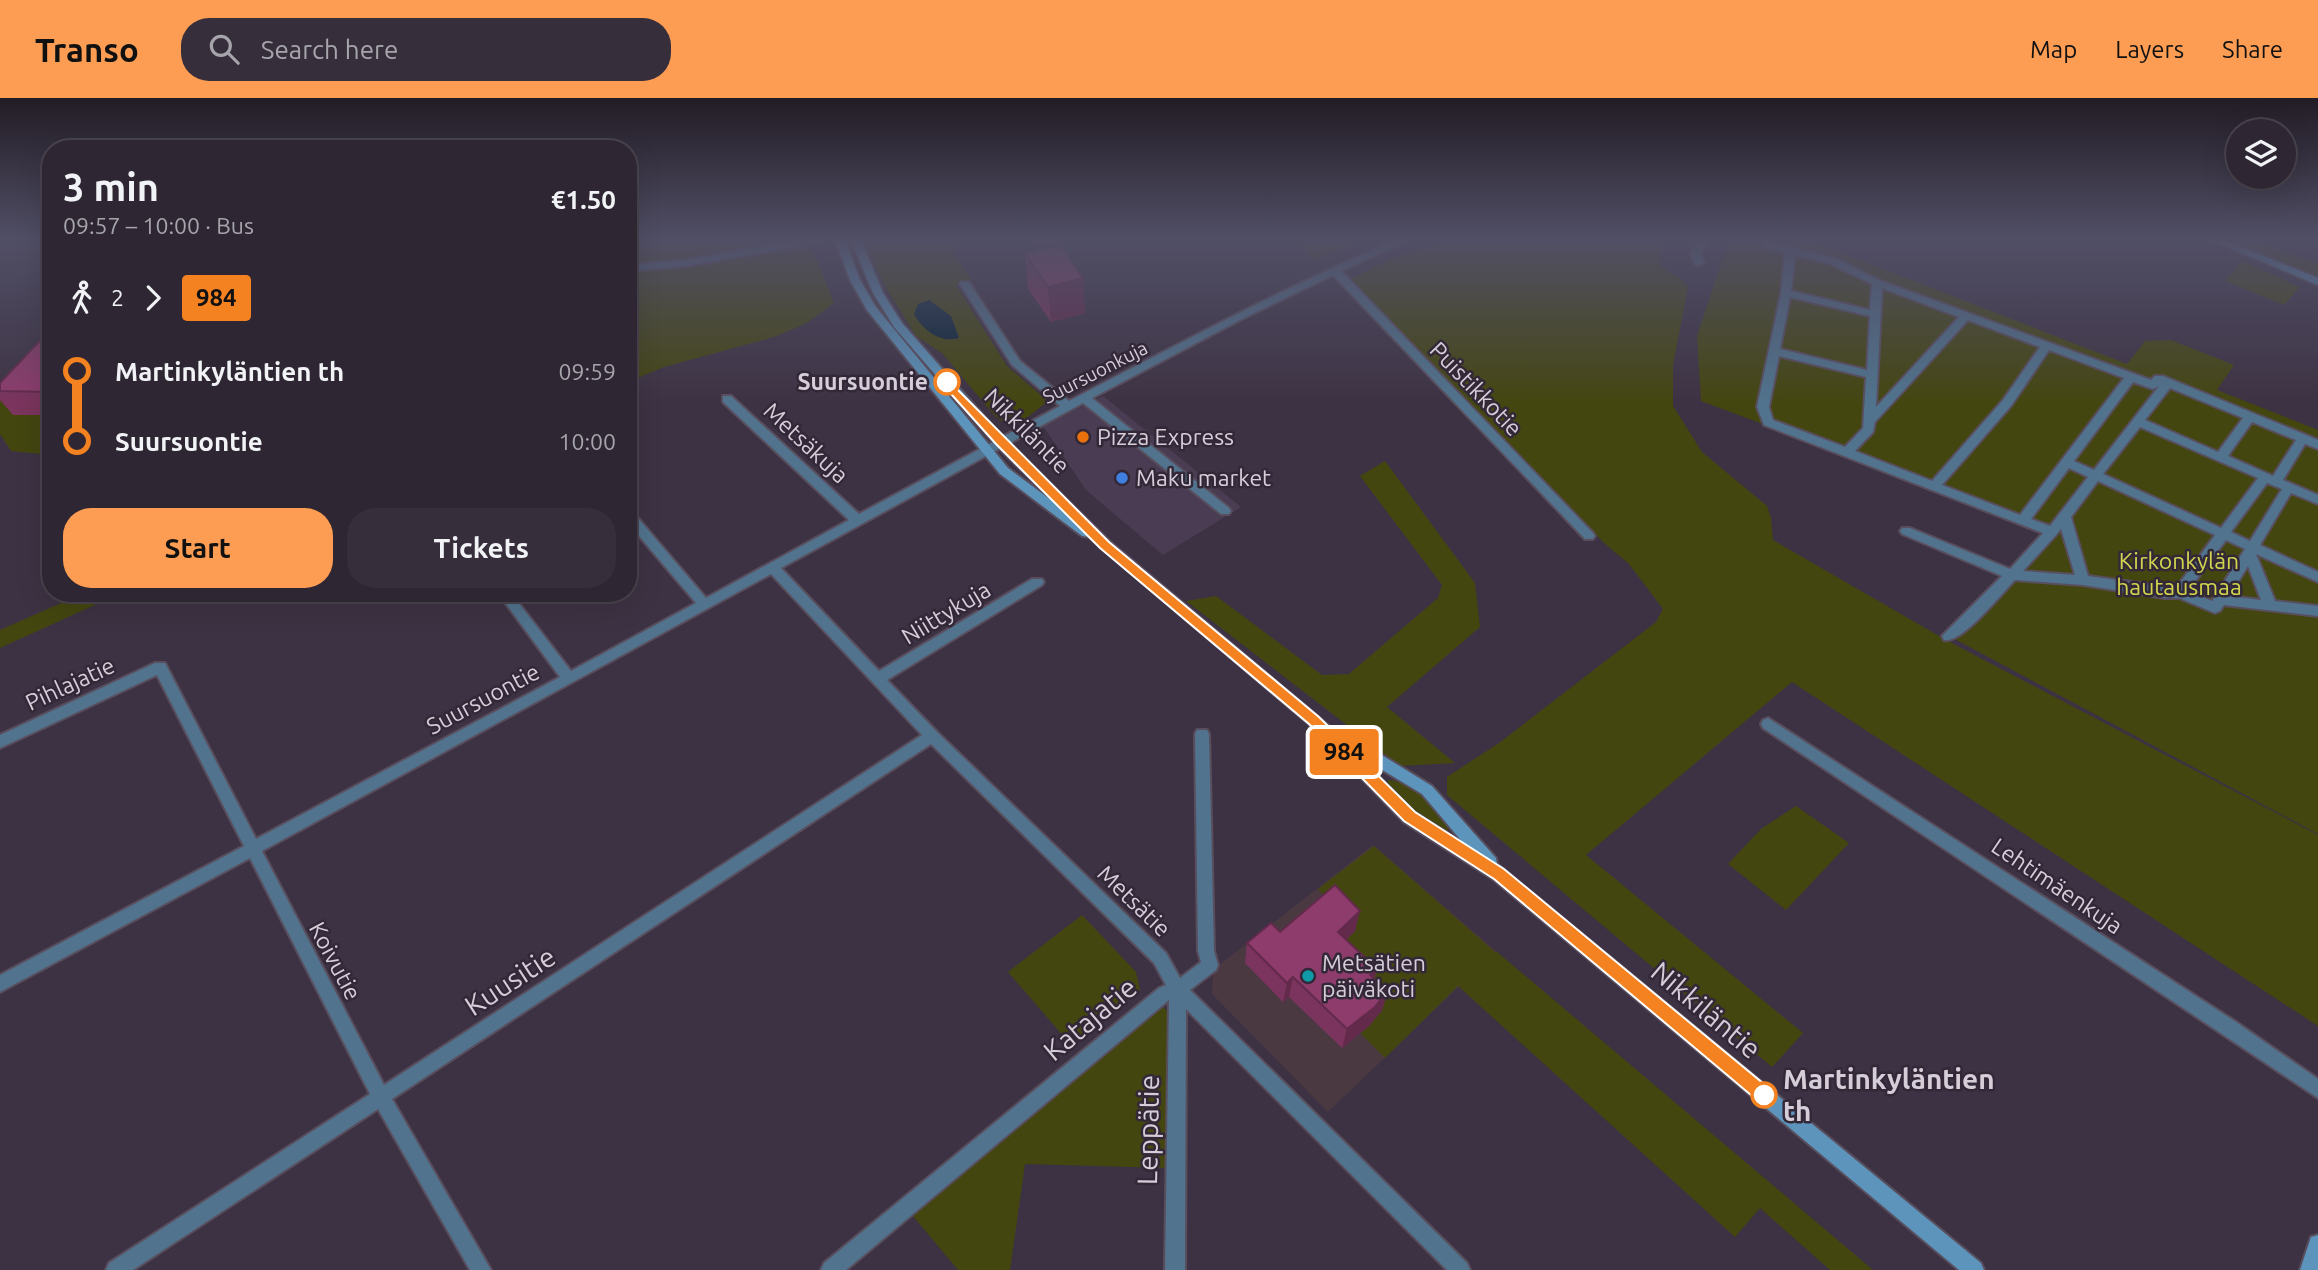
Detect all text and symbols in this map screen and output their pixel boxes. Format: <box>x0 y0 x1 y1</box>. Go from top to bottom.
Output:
search box <box>181 18 671 81</box>
icon: search <box>205 30 243 68</box>
text: Transo <box>35 31 139 68</box>
text: Search here <box>261 35 398 64</box>
text: Map <box>2030 36 2077 63</box>
text: Layers <box>2115 36 2184 63</box>
text: Share <box>2222 36 2283 63</box>
map controls <box>2226 119 2296 189</box>
button: layers <box>2226 119 2296 189</box>
text: 3 min <box>63 166 159 208</box>
text: €1.50 <box>551 185 616 214</box>
text: 09:57 – 10:00 · Bus <box>63 213 254 238</box>
icon: walk <box>63 279 101 317</box>
icon: forward <box>134 279 172 317</box>
text: 984 <box>196 284 237 311</box>
text: 2 <box>111 285 124 310</box>
street label: Suursuonkuja <box>1039 336 1151 408</box>
street label: Puistikkotie <box>1425 337 1527 441</box>
text: Martinkyläntien th <box>115 357 344 386</box>
text: 09:59 <box>558 359 616 384</box>
place label: Suursuontie <box>797 369 928 394</box>
marker: Suursuontie <box>934 369 960 395</box>
street label: Nikkiläntie <box>980 383 1075 478</box>
street label: Metsäkuja <box>759 397 854 488</box>
place label: Pizza Express <box>1097 424 1234 449</box>
text: Suursuontie <box>115 427 263 456</box>
text: 10:00 <box>558 429 616 454</box>
marker: Pizza Express <box>1075 429 1091 445</box>
place label: Maku market <box>1136 465 1271 490</box>
marker: Maku market <box>1114 470 1130 486</box>
button: Start <box>63 508 333 588</box>
button: Tickets <box>347 508 616 588</box>
park label: Kirkonkylän hautausmaa <box>2116 548 2242 599</box>
street label: Niittykuja <box>897 576 995 649</box>
street label: Pihlajatie <box>21 652 118 715</box>
street label: Suursuontie <box>422 658 543 739</box>
line badge: 984 <box>1304 729 1384 775</box>
text: 984 <box>1324 738 1364 765</box>
street label: Lehtimäenkuja <box>1987 833 2127 938</box>
street label: Metsätie <box>1093 860 1176 941</box>
street label: Koivutie <box>305 918 366 1004</box>
street label: Kuusitie <box>459 940 561 1021</box>
place label: Metsätien päiväkoti <box>1322 950 1426 1001</box>
street label: Nikkiläntie <box>1645 955 1767 1064</box>
marker: Metsätien päiväkoti <box>1300 968 1316 984</box>
street label: Katajatie <box>1037 971 1142 1066</box>
place label: Martinkyläntien th <box>1783 1063 1995 1126</box>
street label: Leppätie <box>1131 1075 1164 1185</box>
marker: Martinkyläntien th <box>1751 1082 1777 1108</box>

